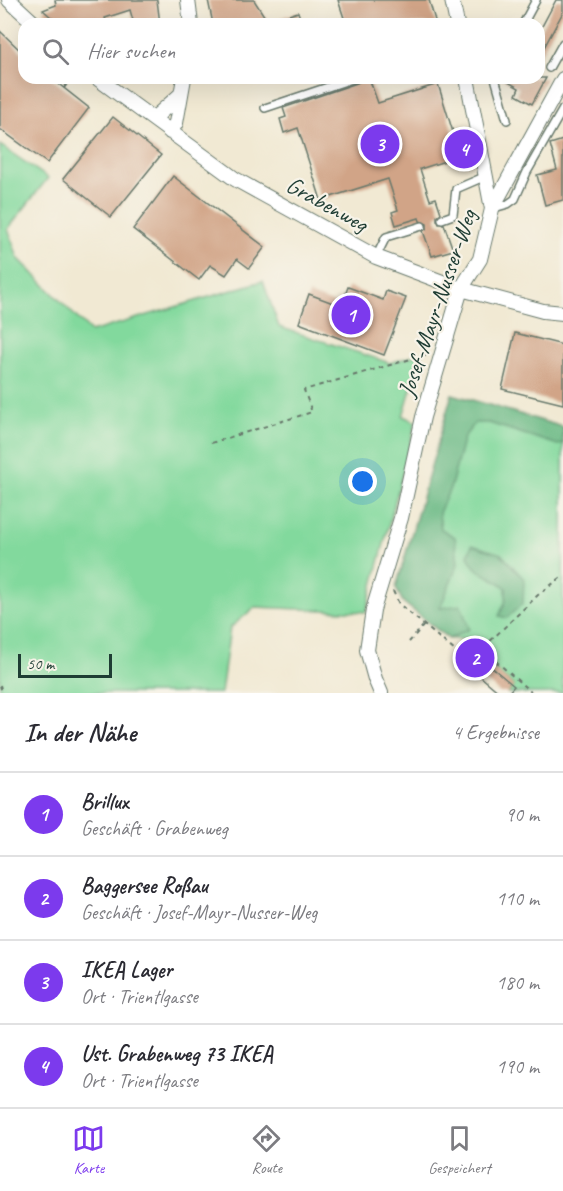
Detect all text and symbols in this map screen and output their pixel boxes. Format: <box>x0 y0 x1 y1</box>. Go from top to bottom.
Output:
search box <box>18 18 545 84</box>
icon: search <box>39 35 72 68</box>
text: Hier suchen <box>87 37 175 65</box>
pin: 3 <box>360 122 400 166</box>
pin: 4 <box>444 126 484 172</box>
street label: Grabenweg <box>281 169 375 240</box>
street label: Josef-Mayr-Nusser-Weg <box>391 204 484 402</box>
pin: 1 <box>332 292 370 338</box>
your location <box>348 467 377 496</box>
pin: 2 <box>456 636 494 680</box>
scale bar <box>18 651 112 678</box>
text: 50 m <box>27 654 54 674</box>
text: In der Nähe <box>24 716 136 749</box>
text: 4 Ergebnisse <box>452 720 539 745</box>
text: Brillux <box>81 788 128 816</box>
text: 1 <box>39 802 48 827</box>
text: 90 m <box>505 802 539 827</box>
text: Geschäft · Grabenweg <box>81 816 228 841</box>
text: Baggersee Roßau <box>81 872 208 900</box>
text: 2 <box>39 886 48 911</box>
text: 110 m <box>496 886 539 911</box>
text: Geschäft · Josef-Mayr-Nusser-Weg <box>81 900 317 925</box>
text: IKEA Lager <box>81 956 172 984</box>
text: 3 <box>39 970 48 995</box>
text: 180 m <box>496 970 539 995</box>
text: Ort · Trientlgasse <box>81 984 198 1009</box>
text: Ust. Grabenweg 73 IKEA <box>81 1040 273 1068</box>
text: 4 <box>39 1054 48 1079</box>
text: 190 m <box>496 1054 539 1079</box>
text: Ort · Trientlgasse <box>81 1068 198 1093</box>
tab: Karte <box>72 1122 105 1178</box>
tab: Route <box>250 1122 283 1178</box>
tab: Gespeichert <box>428 1122 491 1178</box>

